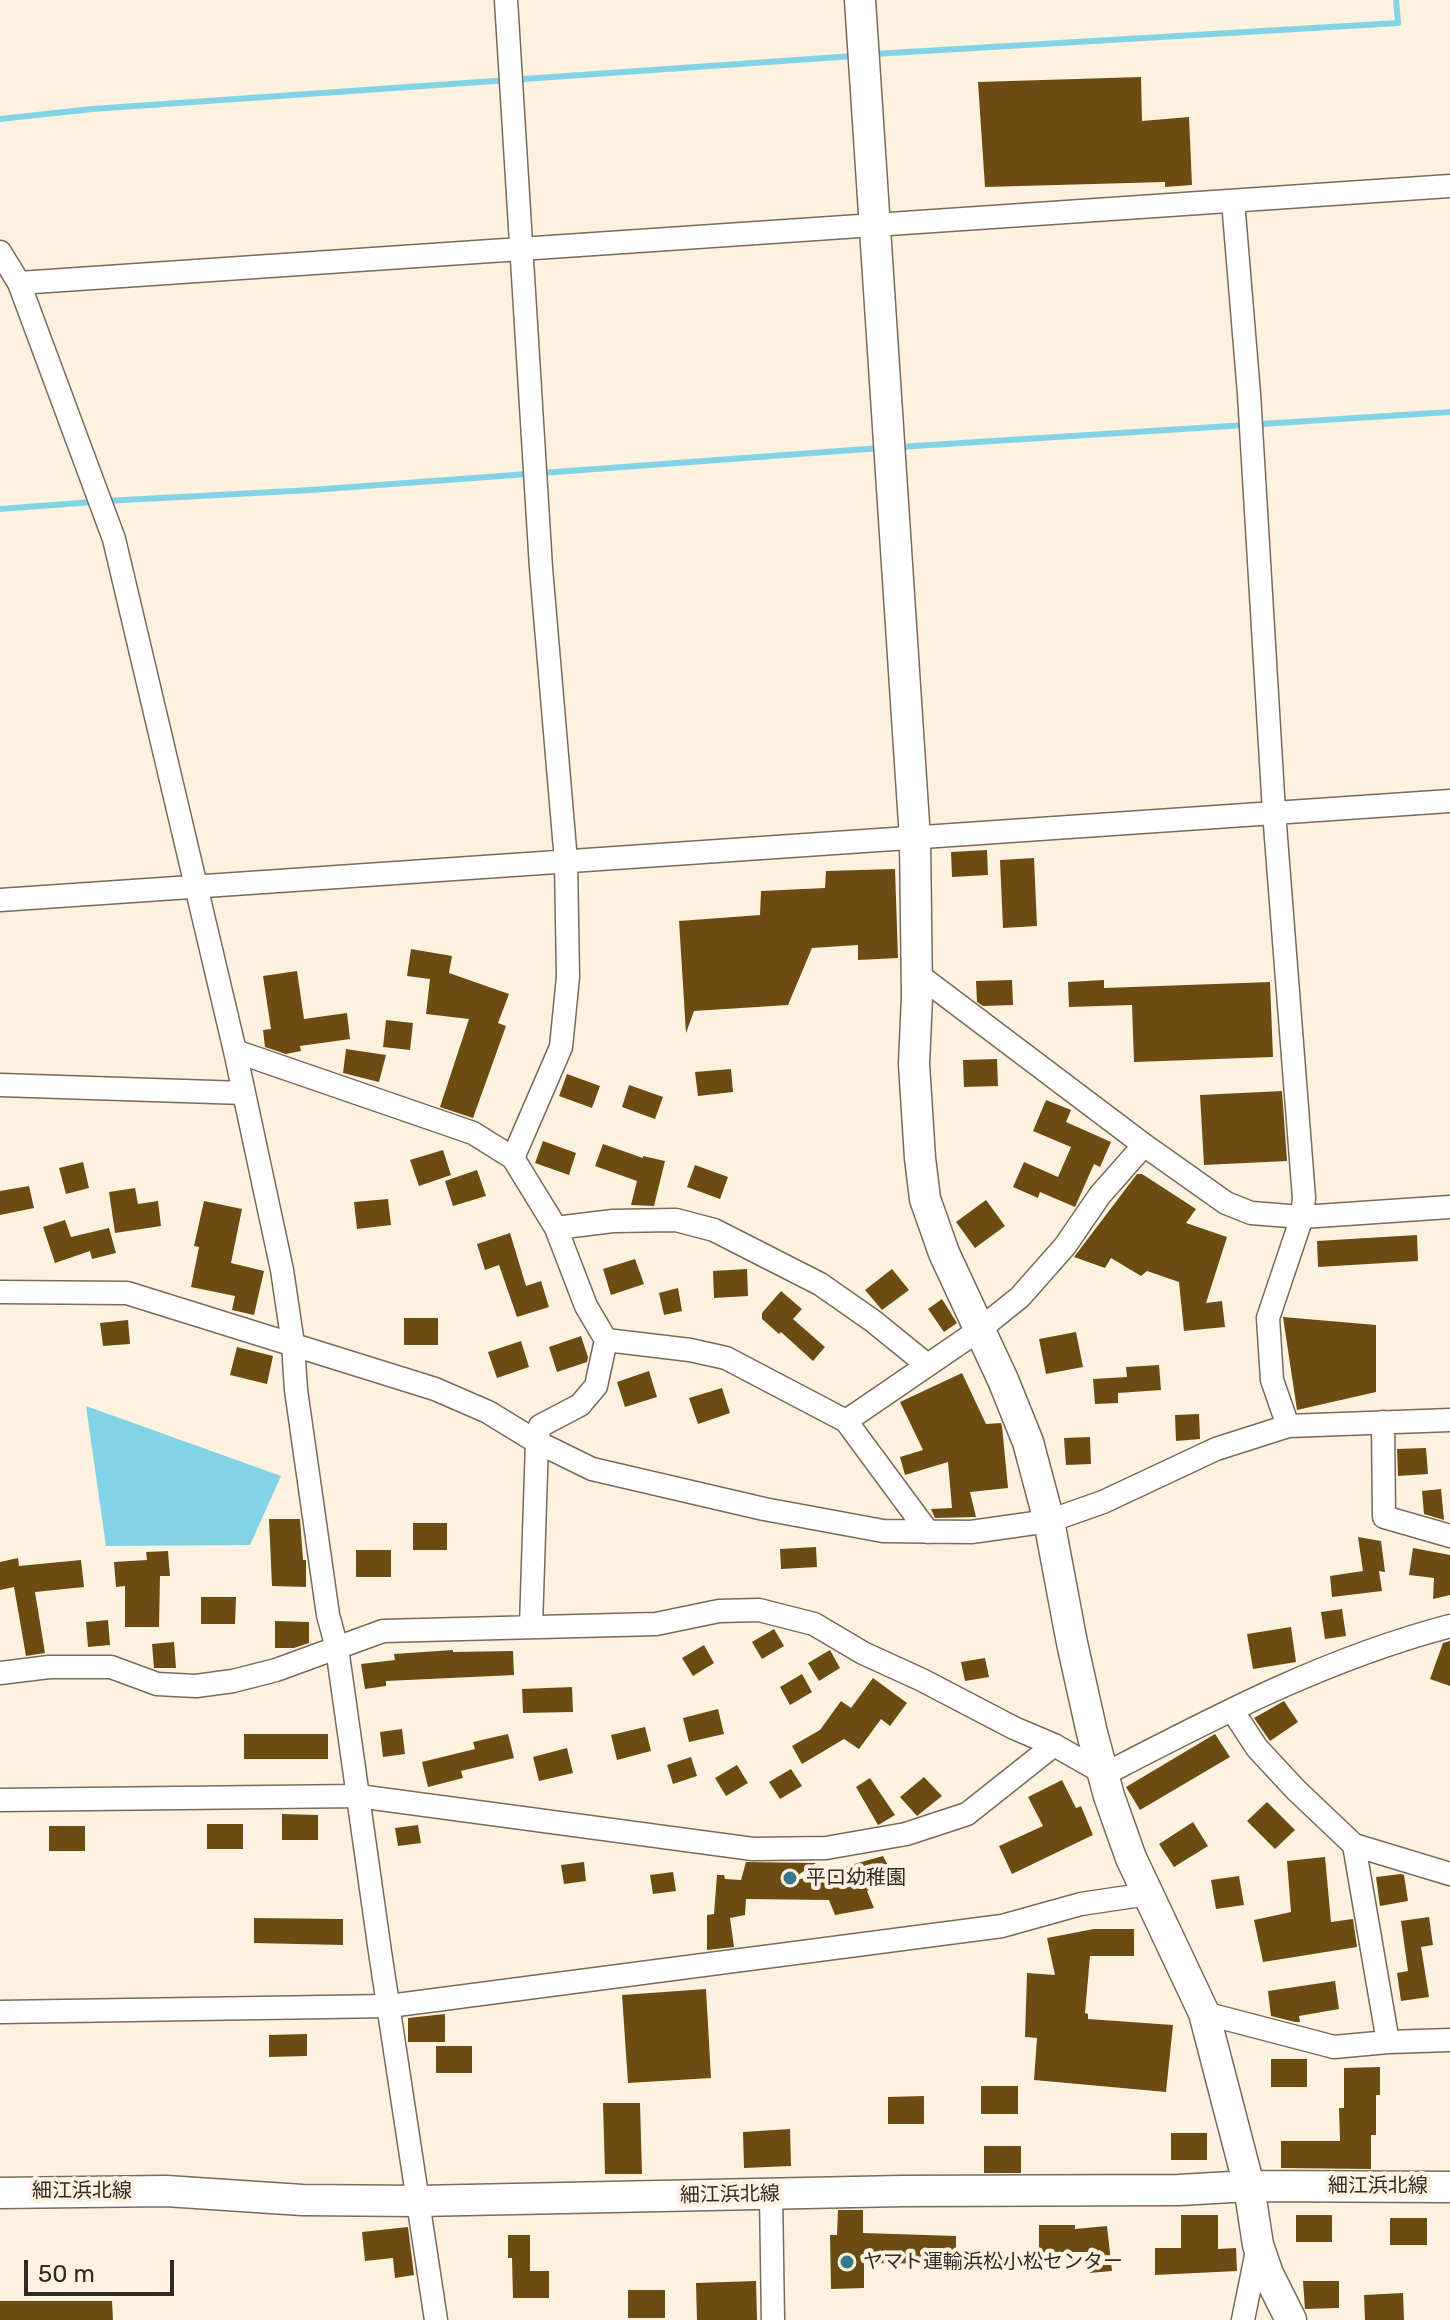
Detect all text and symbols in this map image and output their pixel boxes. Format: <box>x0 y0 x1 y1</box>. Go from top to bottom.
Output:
place label: 平口幼稚園 <box>806 1866 906 1890</box>
marker: 平口幼稚園 <box>781 1869 799 1887</box>
street label: 細江浜北線 <box>1328 2174 1428 2198</box>
street label: 細江浜北線 <box>32 2179 132 2203</box>
street label: 細江浜北線 <box>680 2182 780 2208</box>
scale bar <box>28 2244 178 2294</box>
place label: ヤマト運輸浜松小松センター <box>863 2250 1123 2274</box>
marker: ヤマト運輸浜松小松センター <box>838 2253 856 2271</box>
text: 50 m <box>38 2260 95 2288</box>

